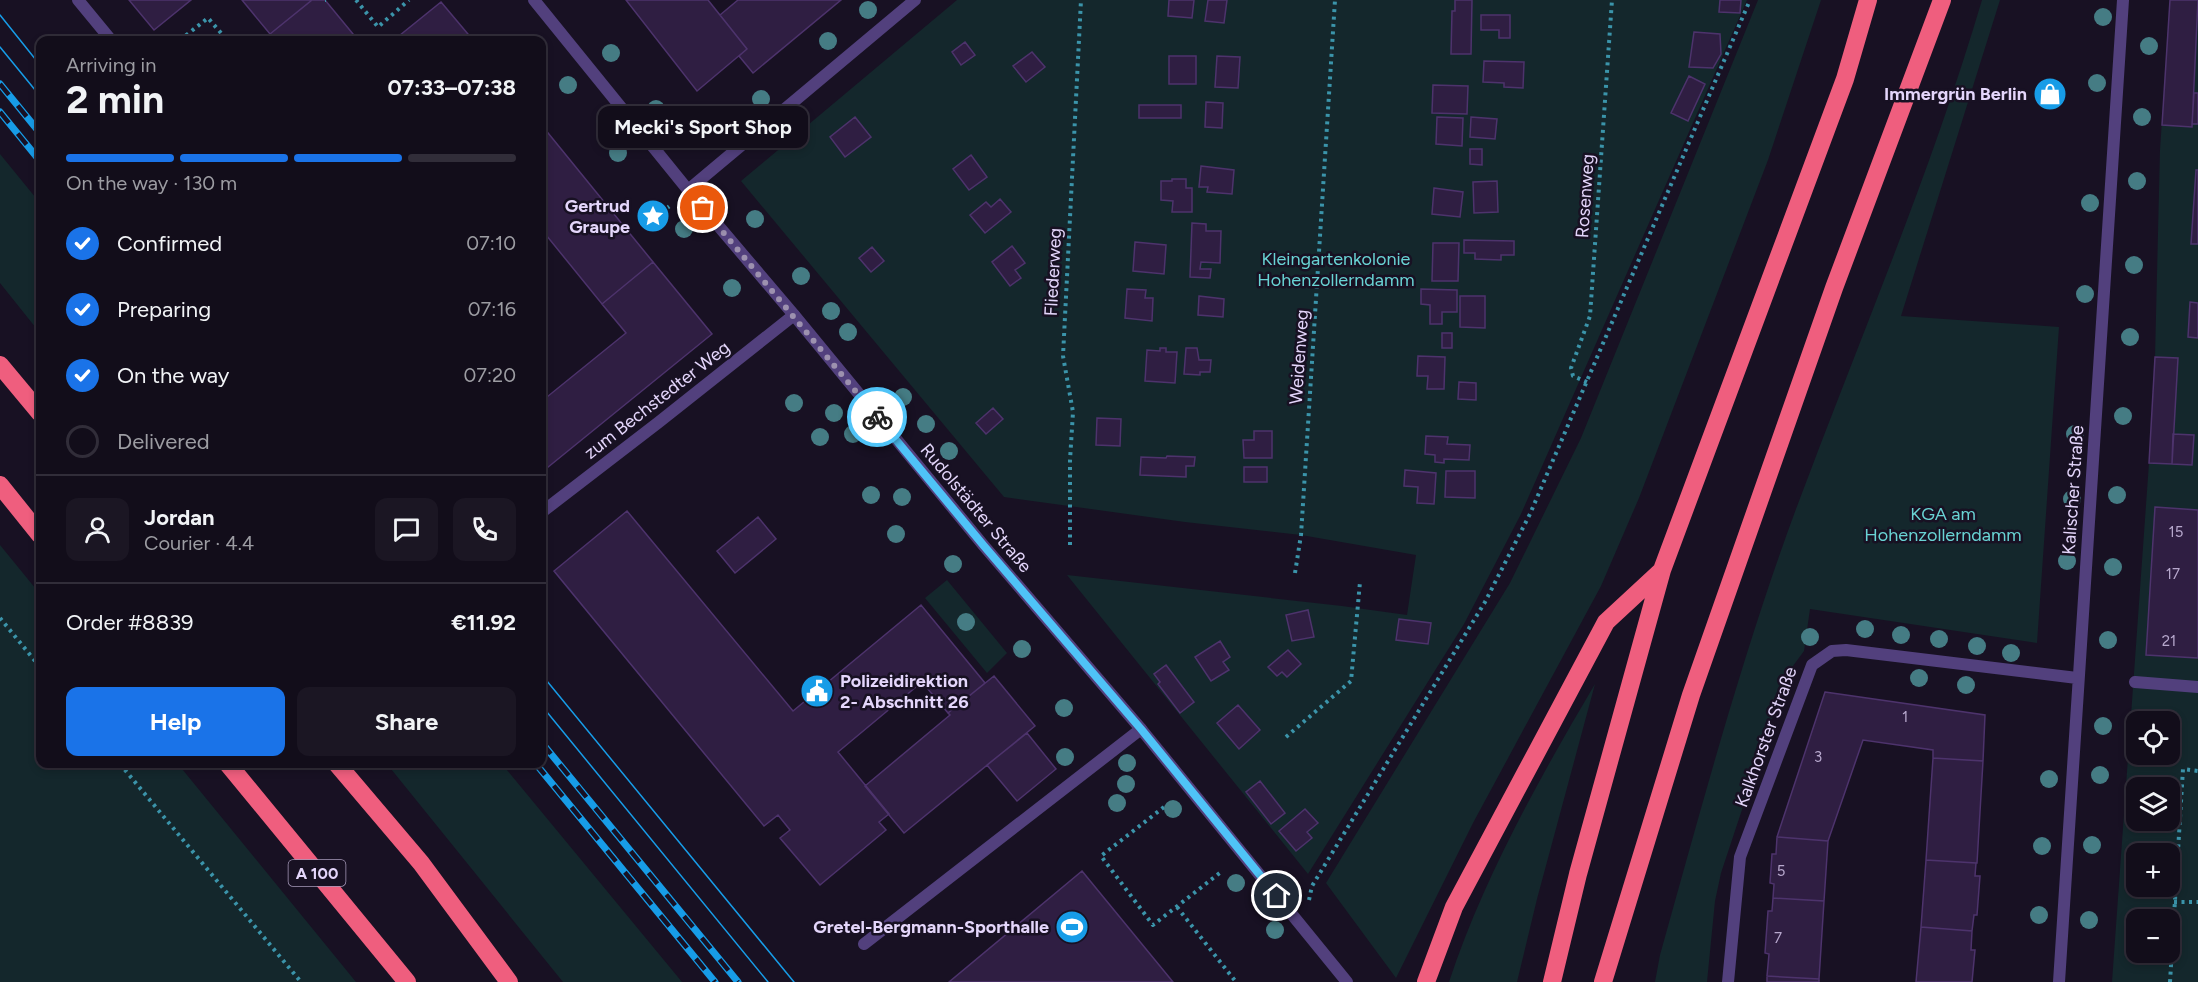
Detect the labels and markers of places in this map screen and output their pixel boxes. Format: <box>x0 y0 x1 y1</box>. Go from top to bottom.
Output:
shop icon: Immergrün Berlin <box>2032 76 2068 112</box>
place label: Immergrün Berlin <box>1884 83 2027 105</box>
callout: Mecki's Sport Shop <box>598 106 808 148</box>
pin <box>677 182 728 233</box>
place label: Gertrud Graupe <box>565 195 630 238</box>
place icon: Gertrud Graupe <box>635 198 671 234</box>
place label: Polizeidirektion 2- Abschnitt 26 <box>840 670 969 713</box>
public building icon: Polizeidirektion 2- Abschnitt 26 <box>799 673 835 709</box>
pin <box>1251 870 1302 921</box>
sports icon: Gretel-Bergmann-Sporthalle <box>1054 909 1090 945</box>
place label: Gretel-Bergmann-Sporthalle <box>813 916 1049 938</box>

